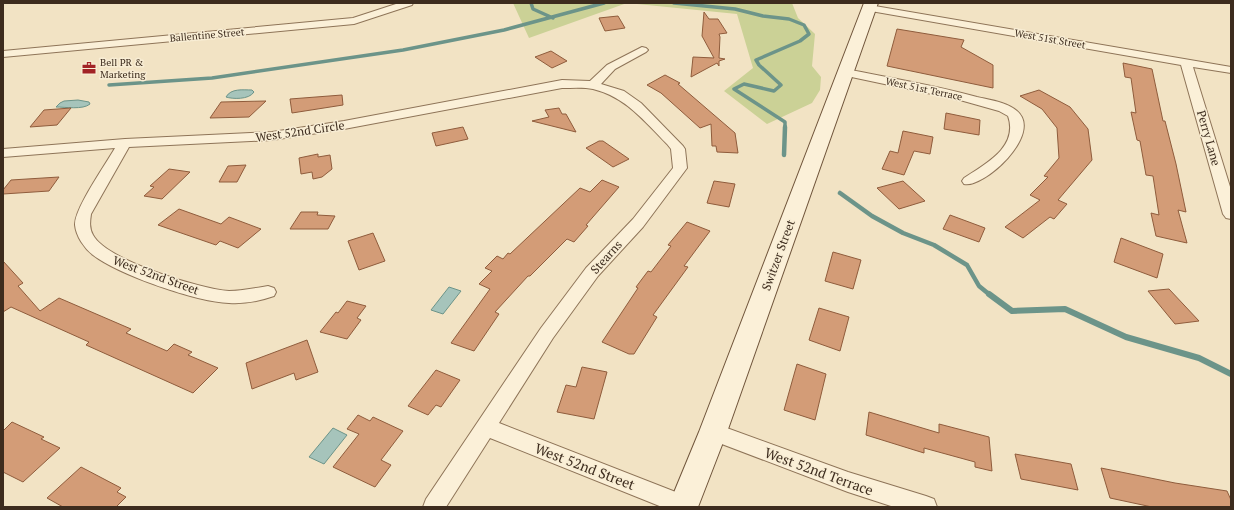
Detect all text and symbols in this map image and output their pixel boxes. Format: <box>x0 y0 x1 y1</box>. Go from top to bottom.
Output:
street label: Ballentine Street <box>169 25 245 45</box>
street label: West 51st Street <box>1013 26 1087 52</box>
place label: Bell PR & Marketing <box>100 56 146 81</box>
office icon: Bell PR & Marketing <box>81 60 97 76</box>
street label: West 51st Terrace <box>884 75 964 103</box>
street label: Perry Lane <box>1194 109 1224 167</box>
street label: West 52nd Circle <box>255 117 345 145</box>
street label: Switzer Street <box>758 217 798 293</box>
street label: Stearns <box>587 237 625 277</box>
street label: West 52nd Street <box>111 252 202 298</box>
street label: West 52nd Street <box>532 438 638 494</box>
street label: West 52nd Terrace <box>762 443 876 499</box>

